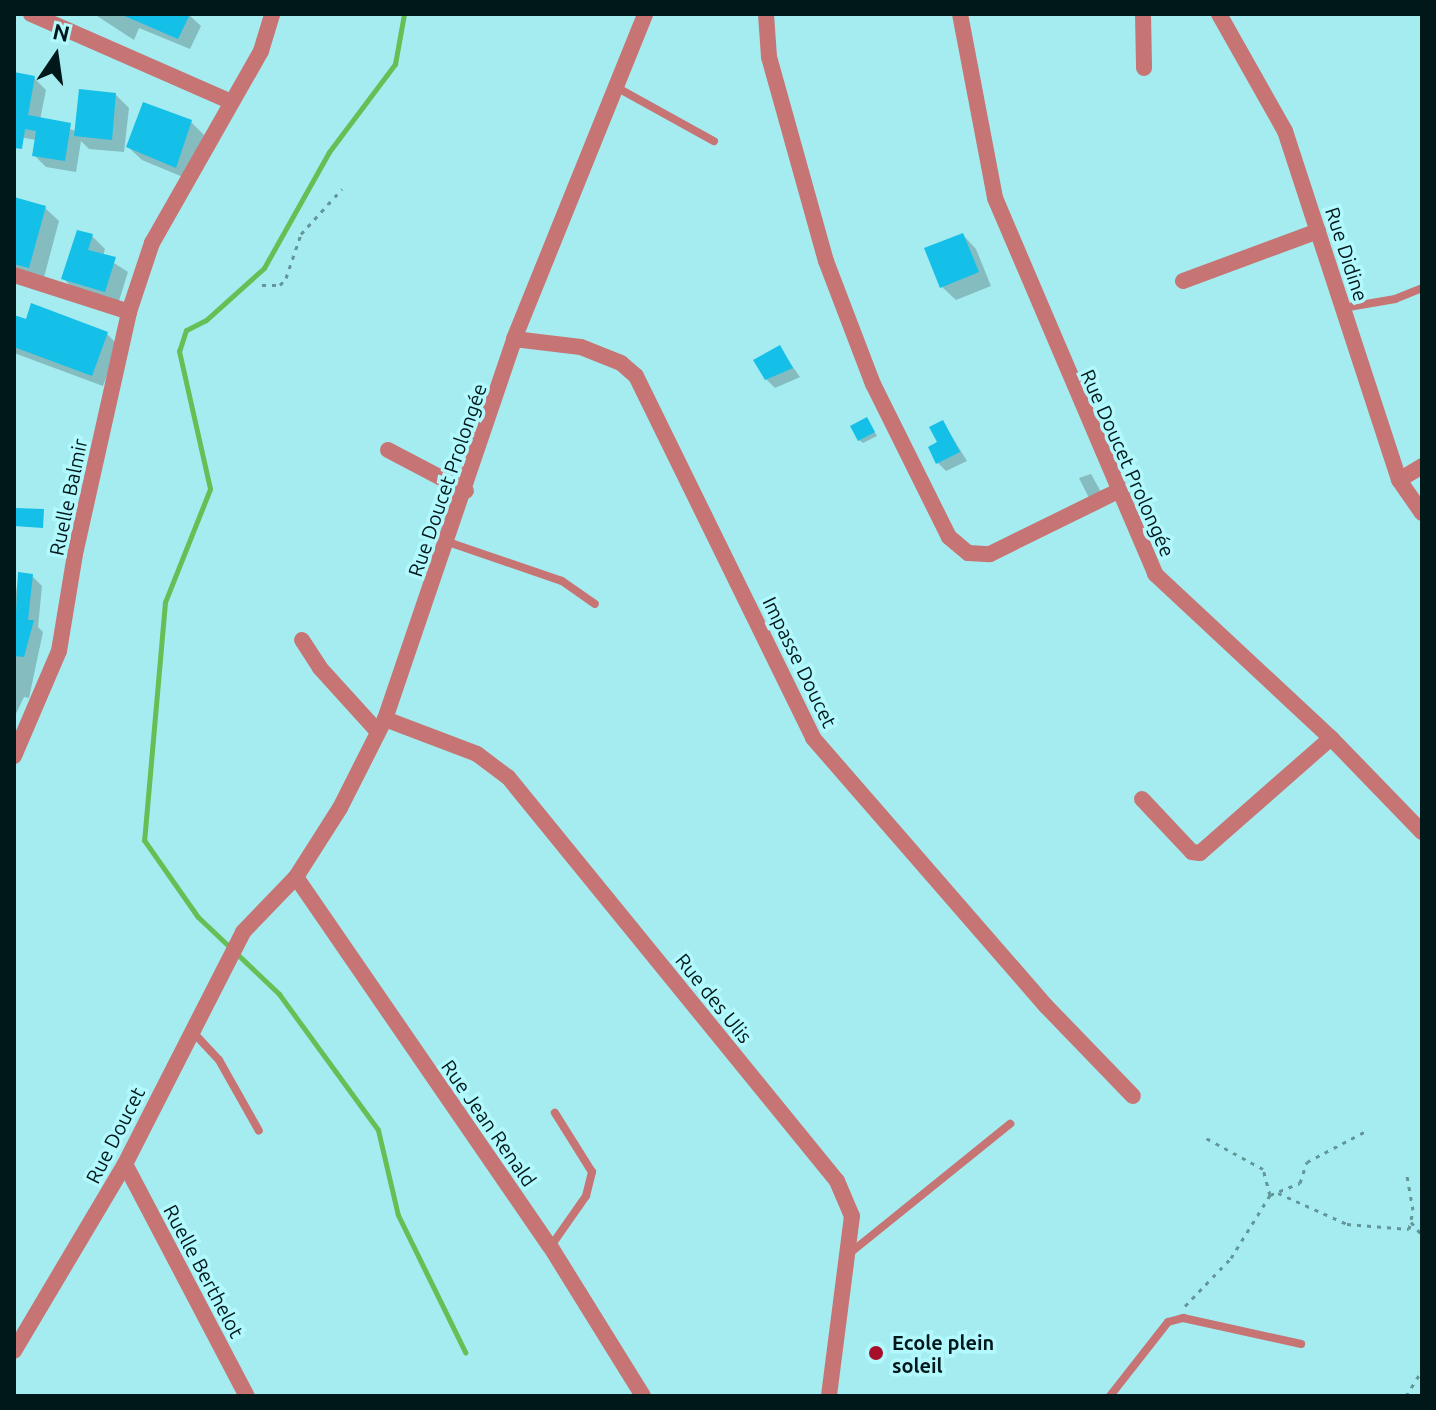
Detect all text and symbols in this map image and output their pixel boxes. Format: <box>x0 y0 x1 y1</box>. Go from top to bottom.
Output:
north arrow <box>16 16 96 96</box>
text: N <box>51 18 72 46</box>
street label: Rue Didine <box>1321 204 1373 304</box>
street label: Rue Doucet Prolongée <box>1076 366 1180 560</box>
street label: Rue Doucet Prolongée <box>403 380 491 580</box>
street label: Ruelle Balmir <box>44 436 92 558</box>
street label: Impasse Doucet <box>758 593 842 731</box>
street label: Rue des Ulis <box>671 949 757 1047</box>
street label: Rue Jean Renald <box>437 1055 541 1191</box>
street label: Rue Doucet <box>81 1083 149 1187</box>
street label: Ruelle Berthelot <box>159 1200 249 1342</box>
place label: Ecole plein soleil <box>892 1330 994 1377</box>
marker: Ecole plein soleil <box>867 1344 885 1362</box>

